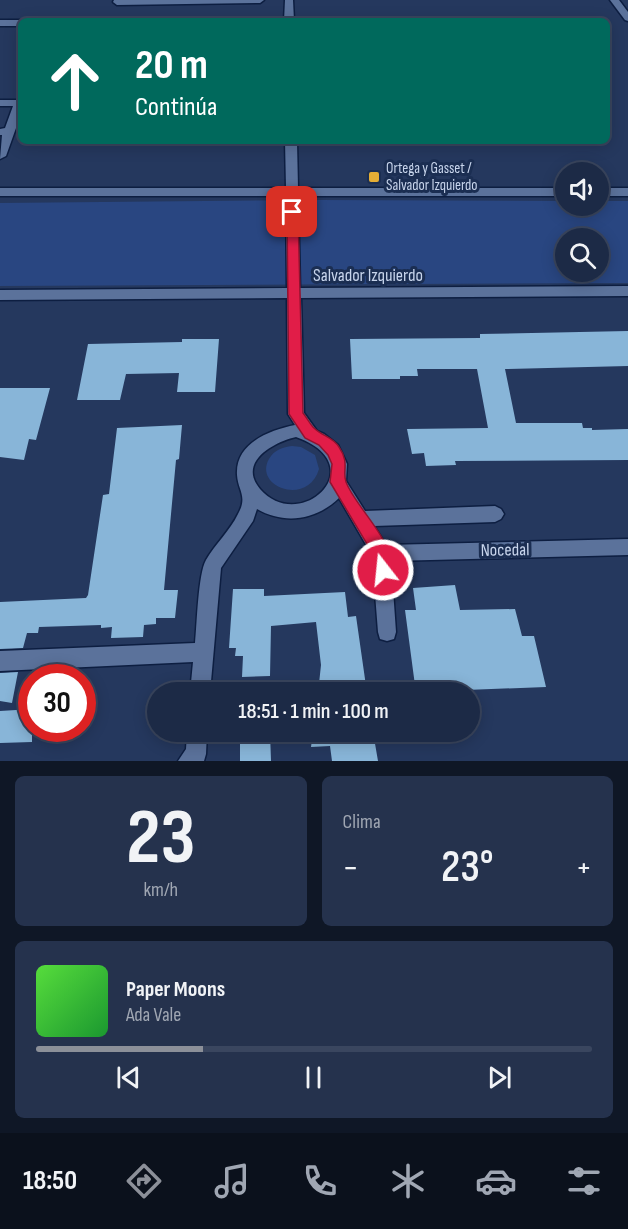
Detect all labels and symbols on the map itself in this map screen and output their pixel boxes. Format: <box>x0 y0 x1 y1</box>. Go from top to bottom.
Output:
place label: Ortega y Gasset / Salvador Izquierdo <box>386 159 478 195</box>
marker: Ortega y Gasset / Salvador Izquierdo <box>367 170 381 184</box>
pin <box>266 186 317 237</box>
street label: Salvador Izquierdo <box>313 265 423 286</box>
position arrow <box>351 538 415 602</box>
street label: Nocedal <box>480 539 530 561</box>
speed limit sign: 30 <box>18 664 96 742</box>

